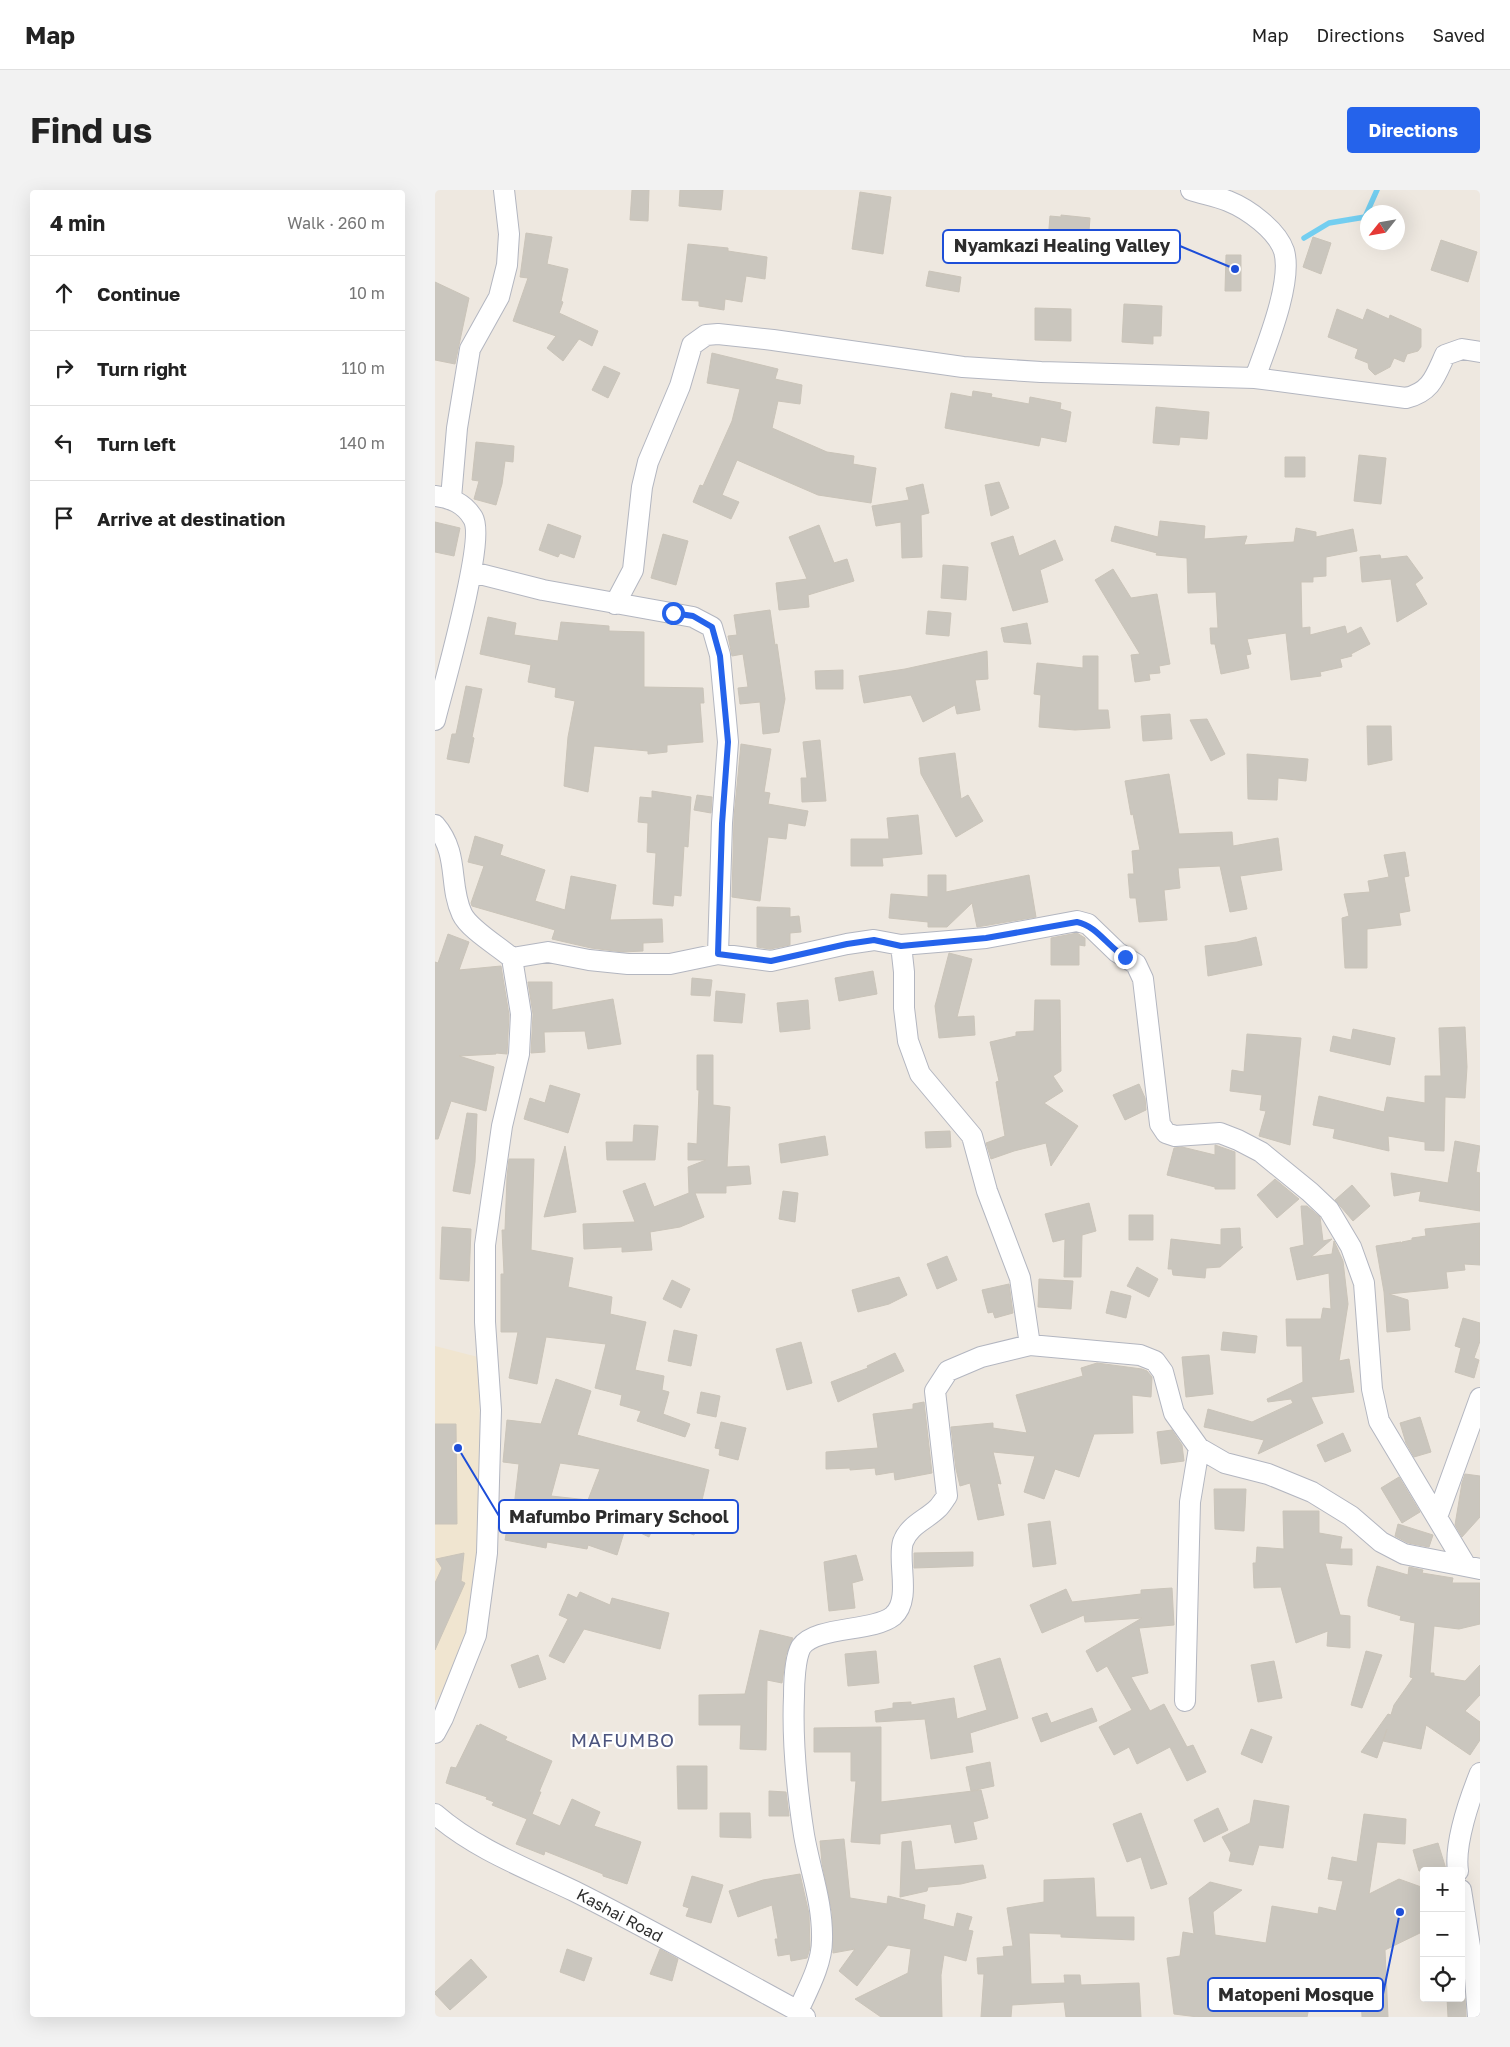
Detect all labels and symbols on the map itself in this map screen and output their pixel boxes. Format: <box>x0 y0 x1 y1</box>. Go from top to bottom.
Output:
north arrow <box>1360 205 1405 250</box>
callout: Nyamkazi Healing Valley <box>943 230 1180 263</box>
text: Nyamkazi Healing Valley <box>954 234 1170 256</box>
route start <box>662 602 685 625</box>
route end <box>1114 946 1137 969</box>
callout: Mafumbo Primary School <box>499 1500 738 1533</box>
text: Mafumbo Primary School <box>509 1505 729 1527</box>
district label: MAFUMBO <box>571 1728 675 1751</box>
street label: Kashai Road <box>573 1884 667 1946</box>
callout: Matopeni Mosque <box>1208 1978 1383 2011</box>
text: Matopeni Mosque <box>1218 1983 1374 2005</box>

